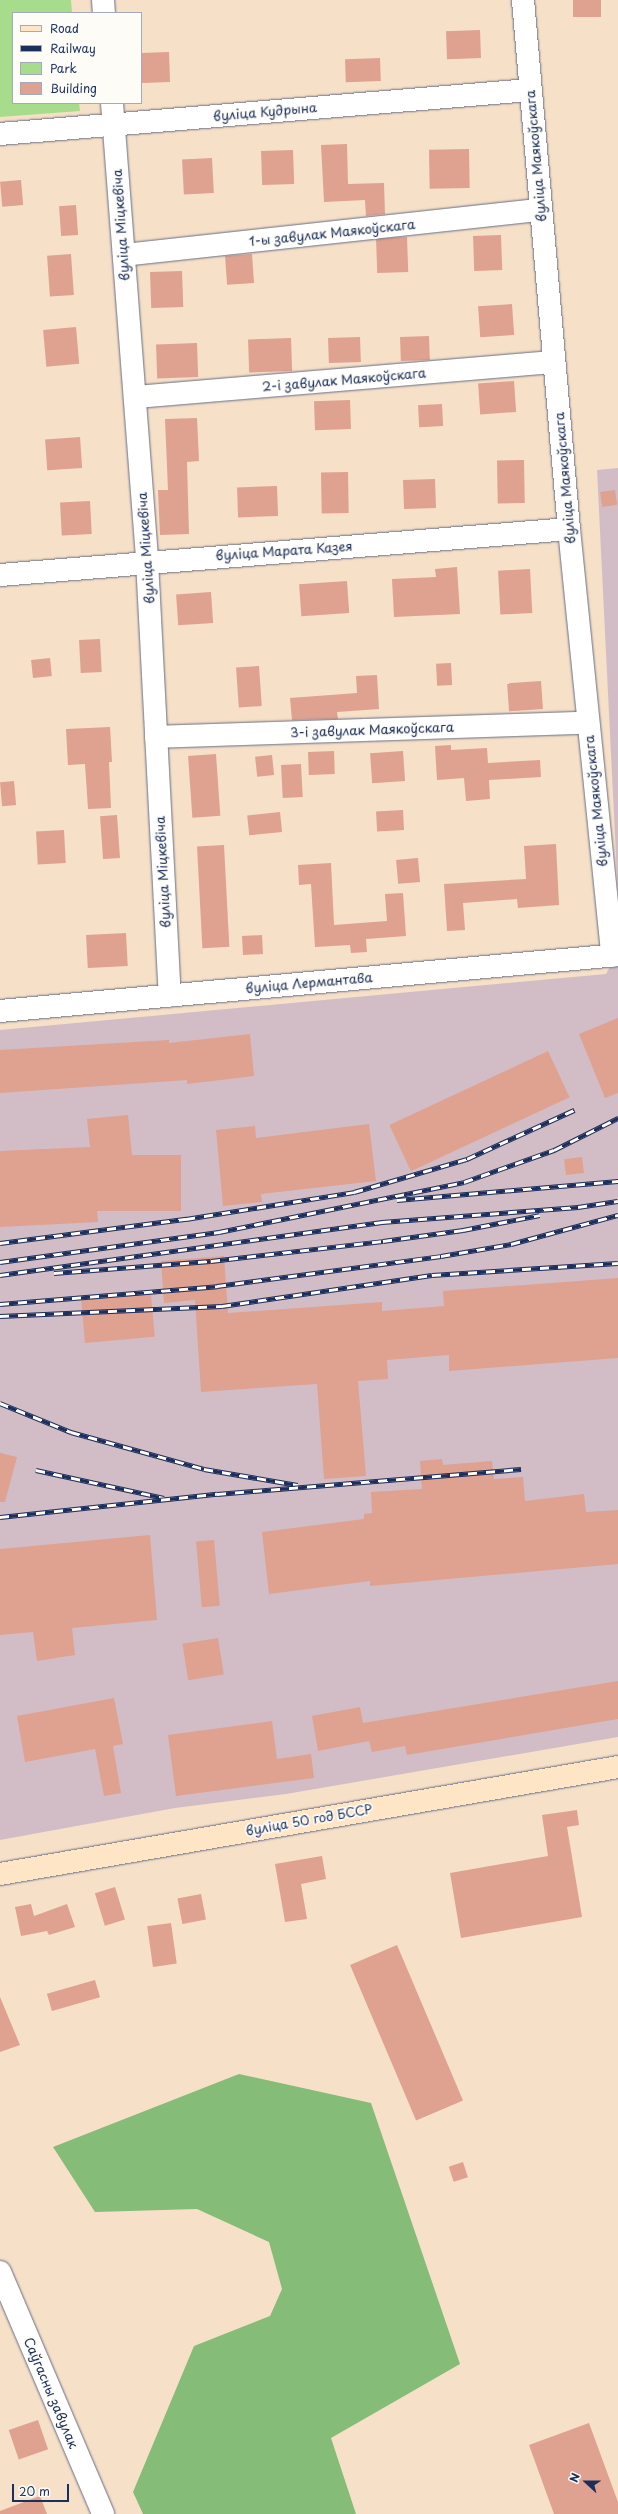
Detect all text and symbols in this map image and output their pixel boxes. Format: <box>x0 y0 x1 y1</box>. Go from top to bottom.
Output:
legend <box>12 12 142 104</box>
text: Road <box>50 19 79 37</box>
text: Railway <box>50 39 96 57</box>
text: Park <box>50 59 77 77</box>
text: Building <box>50 79 97 97</box>
street label: вуліца Маякоўскага <box>522 90 550 222</box>
street label: вуліца Кудрына <box>212 100 318 124</box>
street label: вуліца Міцкевіча <box>109 169 133 281</box>
street label: 1-ы завулак Маякоўскага <box>248 216 416 250</box>
street label: 2-і завулак Маякоўскага <box>261 365 427 395</box>
street label: вуліца Маякоўскага <box>551 412 579 544</box>
street label: вуліца Міцкевіча <box>134 492 158 604</box>
street label: вуліца Марата Казея <box>215 538 353 564</box>
street label: 3-і завулак Маякоўскага <box>289 719 455 741</box>
street label: вуліца Маякоўскага <box>581 734 611 868</box>
street label: вуліца Міцкевіча <box>152 816 174 928</box>
street label: вуліца Лермантава <box>245 970 373 996</box>
street label: вуліца 50 год БССР <box>244 1801 374 1839</box>
street label: Саўгасны завулак <box>20 2335 82 2451</box>
north arrow <box>566 2462 606 2502</box>
text: N <box>565 2470 584 2485</box>
scale bar <box>14 2476 71 2502</box>
text: 20 m <box>19 2482 50 2500</box>

